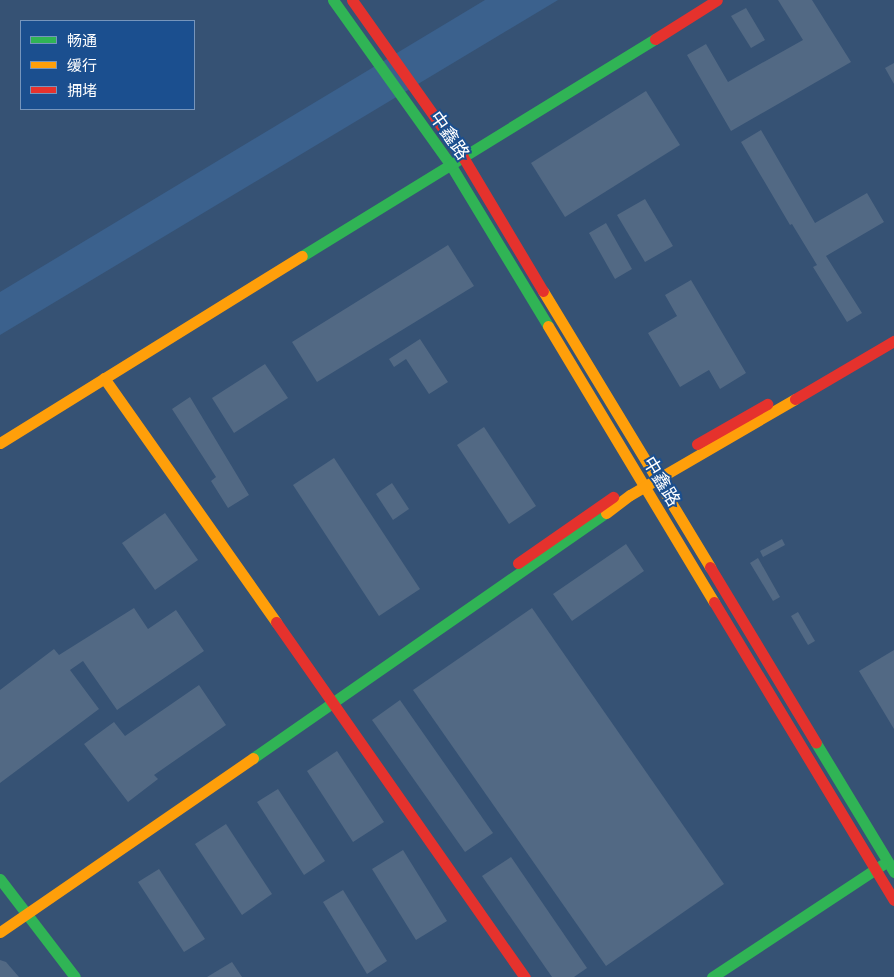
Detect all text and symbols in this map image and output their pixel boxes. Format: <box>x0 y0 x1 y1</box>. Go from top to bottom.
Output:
legend <box>20 20 195 110</box>
text: 畅通 <box>67 30 97 51</box>
text: 缓行 <box>67 55 97 76</box>
text: 拥堵 <box>67 80 97 101</box>
street label: 中鑫路 <box>426 107 474 163</box>
street label: 中鑫路 <box>639 452 685 510</box>

